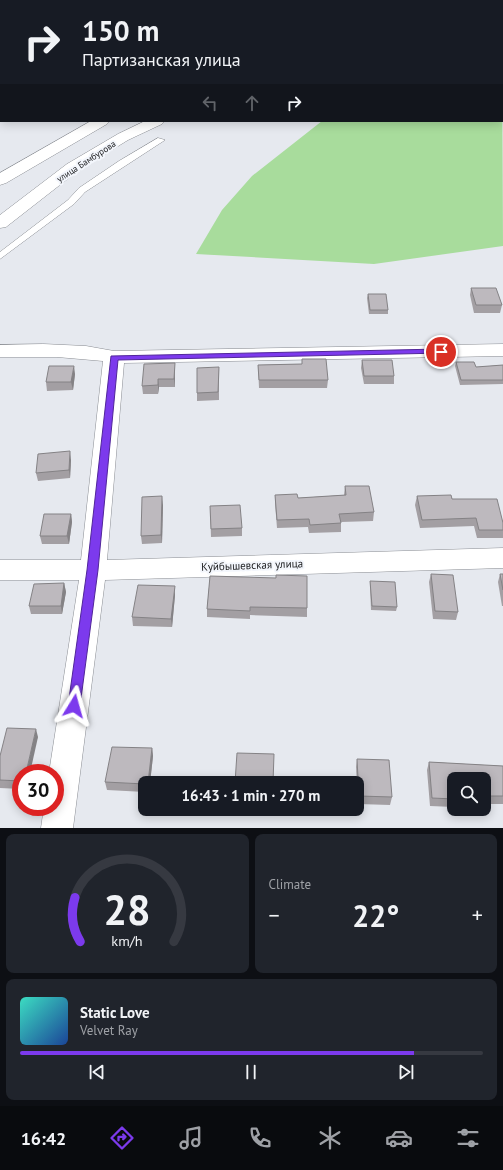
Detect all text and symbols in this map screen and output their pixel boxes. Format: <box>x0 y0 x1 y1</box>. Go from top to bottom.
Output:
text: 150 m <box>82 12 159 49</box>
icon: right <box>16 16 68 68</box>
text: Партизанская улица <box>82 48 241 71</box>
icon: left <box>199 92 221 114</box>
icon: ahead <box>241 92 263 114</box>
icon: right <box>283 92 305 114</box>
street label: улица Бамбурова <box>54 138 118 184</box>
pin <box>424 335 458 369</box>
icon: arrive <box>430 341 452 363</box>
street label: Куйбышевская улица <box>201 556 303 574</box>
position arrow <box>53 685 95 727</box>
speed limit sign: 30 <box>12 764 64 816</box>
map controls <box>447 772 491 816</box>
button: search <box>447 772 491 816</box>
text: 16:43 · 1 min · 270 m <box>182 786 320 805</box>
text: Climate <box>269 876 311 893</box>
text: 28 <box>104 882 151 935</box>
text: 22° <box>352 896 399 935</box>
text: − <box>269 901 280 929</box>
text: + <box>472 901 483 929</box>
text: km/h <box>112 930 143 949</box>
text: Static Love <box>80 1003 150 1022</box>
text: Velvet Ray <box>80 1022 138 1039</box>
icon: previous <box>86 1061 108 1083</box>
icon: pause <box>240 1061 262 1083</box>
icon: next <box>395 1061 417 1083</box>
icon: directions <box>108 1124 136 1152</box>
icon: music <box>177 1124 205 1152</box>
icon: phone <box>246 1124 274 1152</box>
icon: climate <box>316 1124 344 1152</box>
icon: car <box>385 1124 413 1152</box>
icon: filters <box>454 1124 482 1152</box>
text: 16:42 <box>21 1127 66 1150</box>

